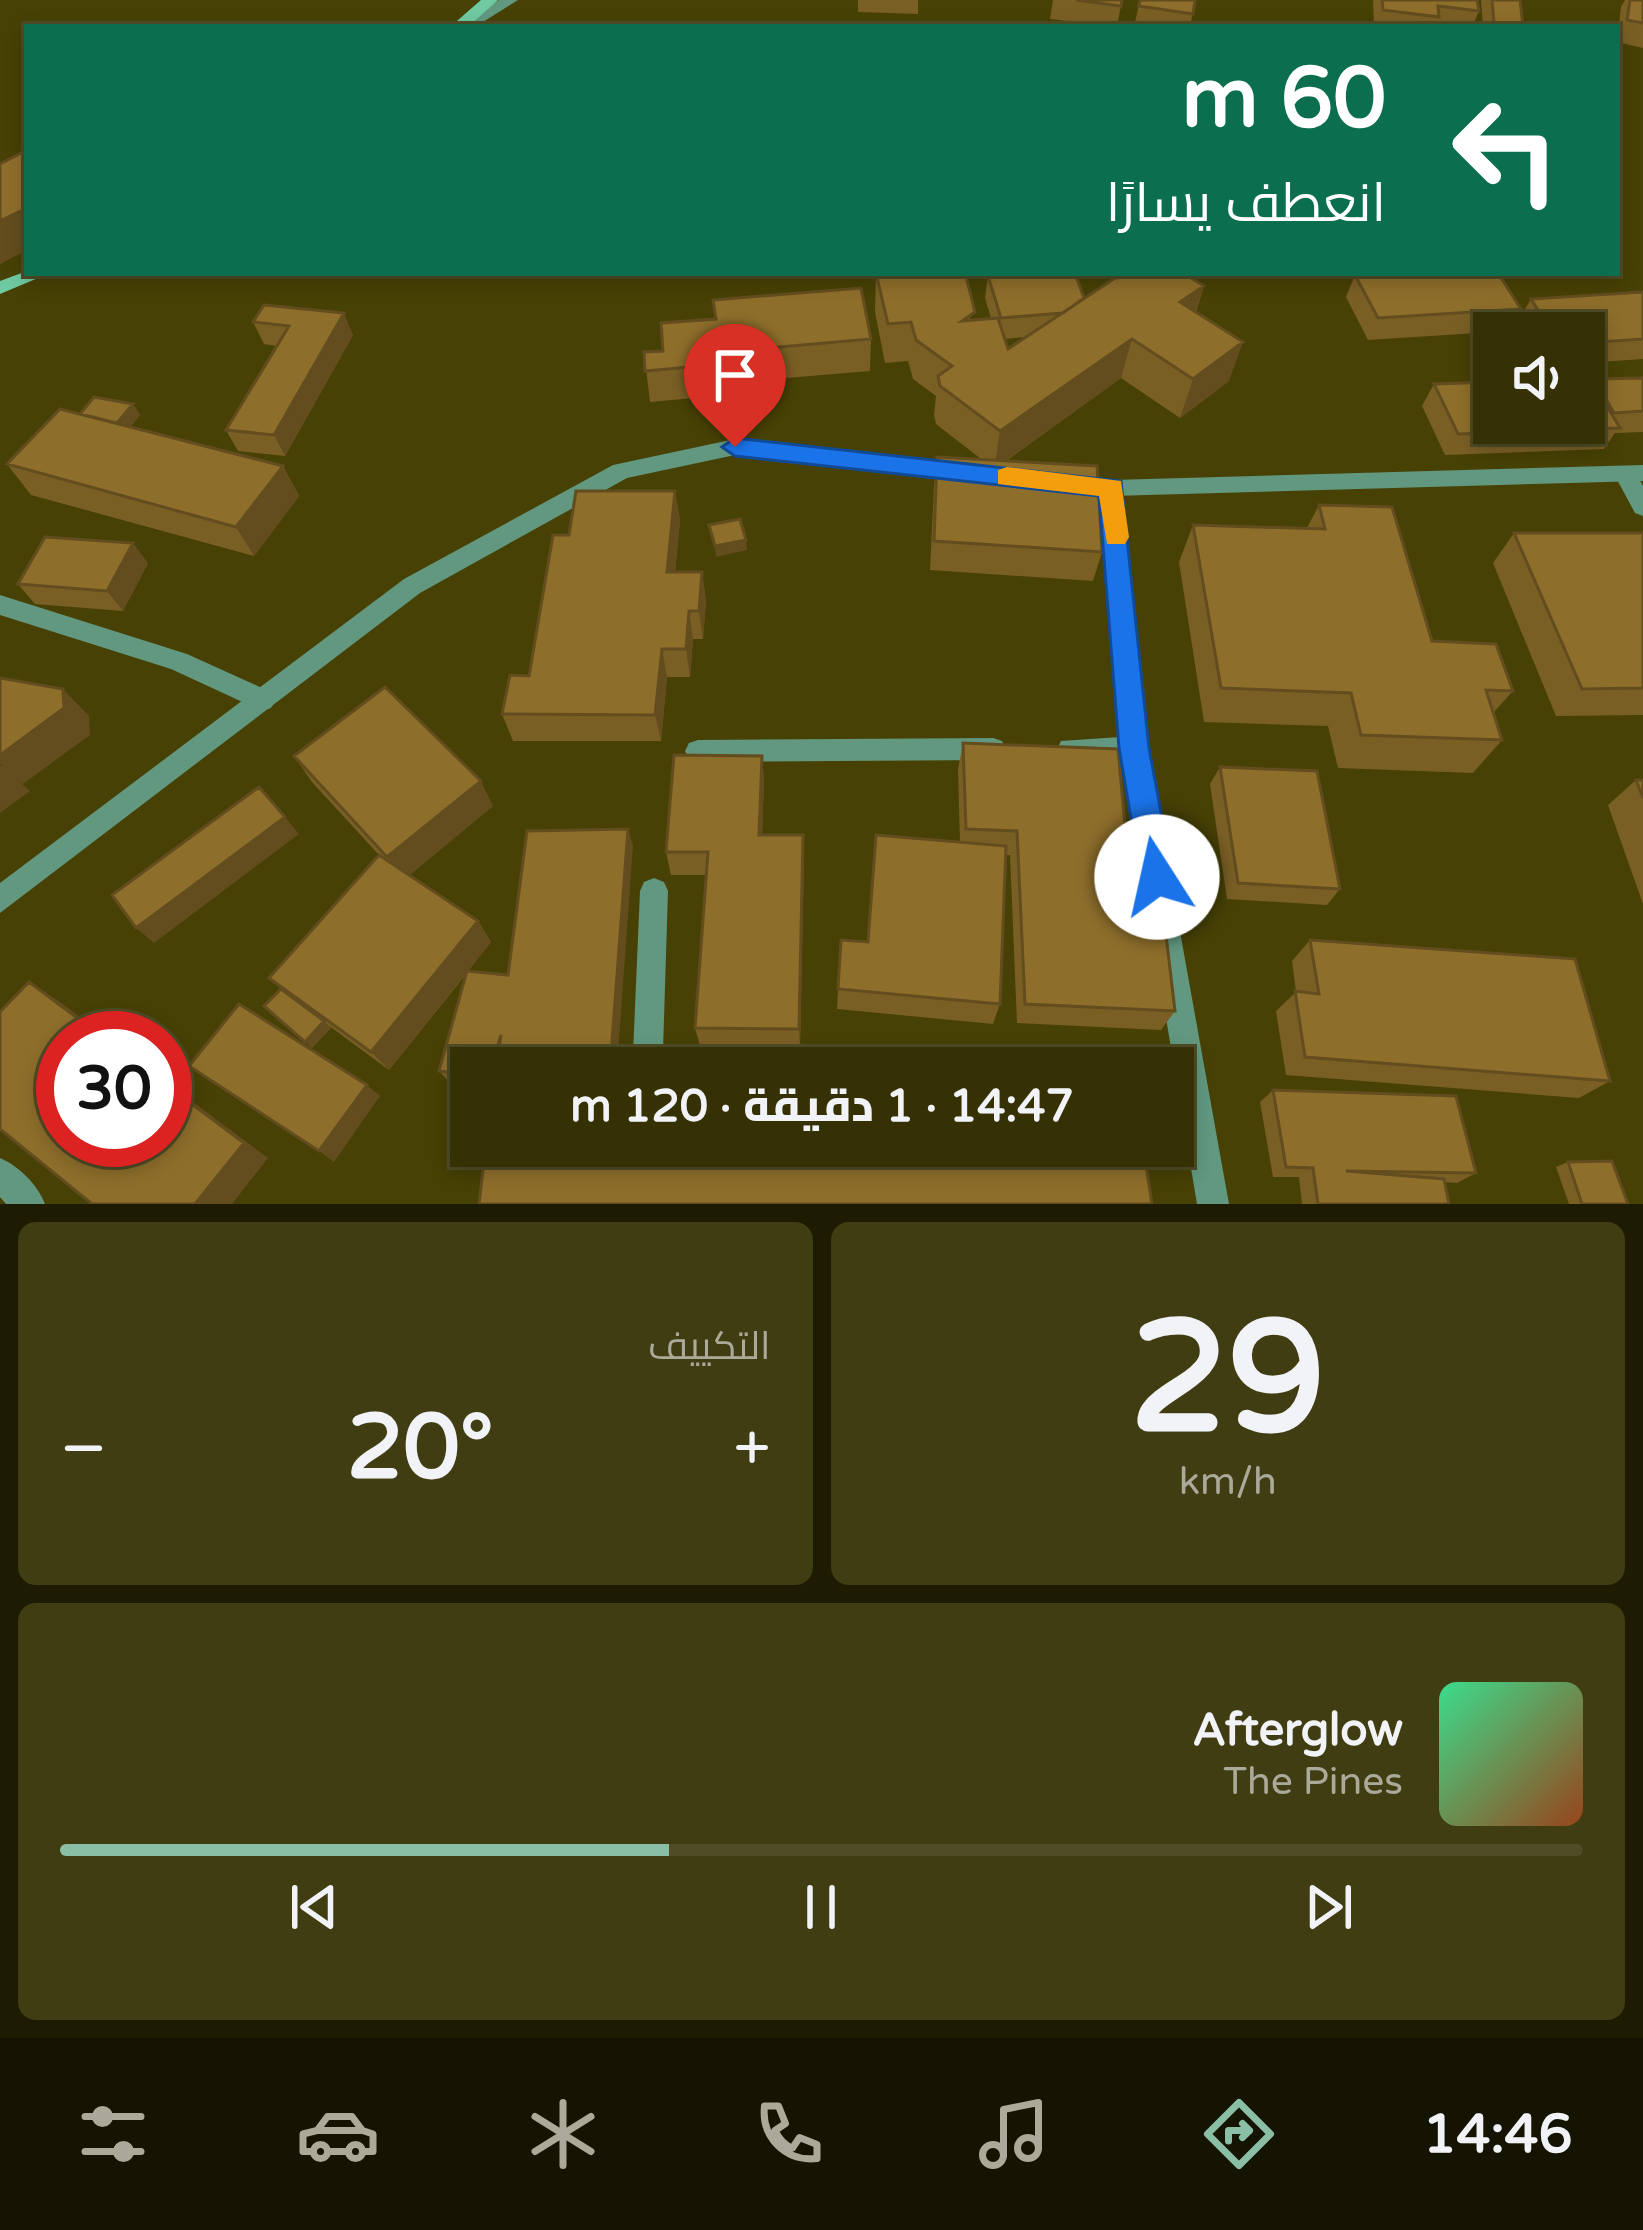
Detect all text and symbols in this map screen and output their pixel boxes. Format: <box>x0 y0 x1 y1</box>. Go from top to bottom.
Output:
text: 60 m <box>1182 49 1386 150</box>
icon: left <box>1428 72 1584 228</box>
text: انعطف يسارًا <box>1106 171 1386 236</box>
map controls <box>1473 312 1605 444</box>
button: sound <box>1473 312 1605 444</box>
pin <box>684 324 786 447</box>
icon: arrive <box>702 342 768 408</box>
position arrow <box>1094 814 1220 940</box>
speed limit sign: 30 <box>36 1011 192 1167</box>
text: 14:47 · 1 دقيقة · 120 m <box>570 1080 1074 1134</box>
text: 29 <box>1130 1286 1326 1474</box>
text: التكييف <box>648 1323 771 1370</box>
text: 20° <box>347 1394 494 1503</box>
text: − <box>60 1409 107 1489</box>
text: + <box>733 1409 771 1489</box>
text: km/h <box>1179 1458 1277 1505</box>
text: Afterglow <box>1192 1704 1403 1758</box>
text: The Pines <box>1223 1758 1403 1805</box>
icon: previous <box>281 1874 347 1940</box>
icon: pause <box>788 1874 854 1940</box>
icon: next <box>1296 1874 1362 1940</box>
icon: filters <box>71 2092 155 2176</box>
icon: car <box>296 2092 380 2176</box>
icon: climate <box>521 2092 605 2176</box>
icon: phone <box>747 2092 831 2176</box>
icon: music <box>972 2092 1056 2176</box>
icon: directions <box>1197 2092 1281 2176</box>
text: 14:46 <box>1423 2102 1572 2167</box>

